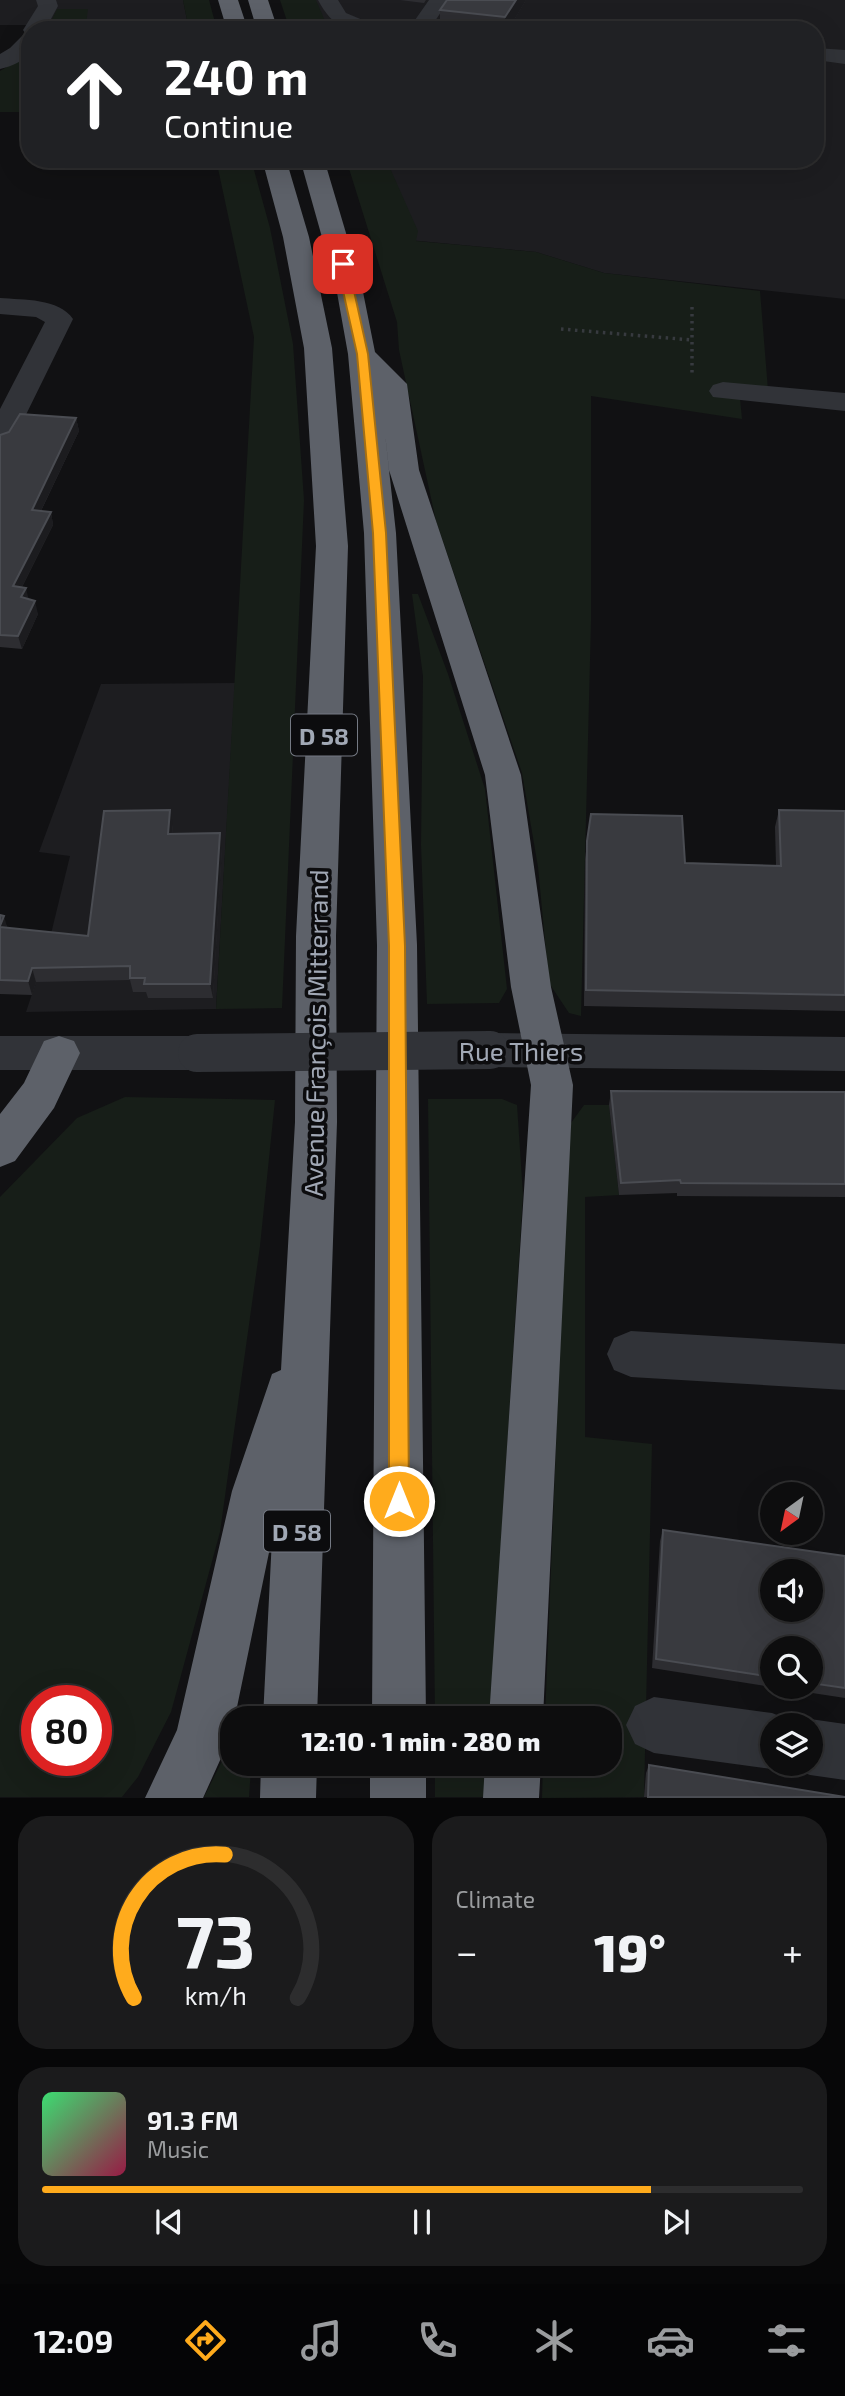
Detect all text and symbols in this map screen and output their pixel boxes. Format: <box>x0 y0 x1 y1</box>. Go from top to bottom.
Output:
text: 240 m <box>164 46 308 105</box>
icon: ahead <box>49 49 140 140</box>
text: Continue <box>164 106 293 144</box>
pin <box>313 234 373 294</box>
icon: arrive <box>324 245 362 283</box>
road number: D 58 <box>291 714 357 756</box>
street label: Avenue François Mitterrand <box>297 869 335 1197</box>
street label: Rue Thiers <box>459 1035 583 1066</box>
position arrow <box>362 1464 436 1538</box>
north arrow <box>760 1482 822 1545</box>
map controls <box>760 1482 823 1776</box>
road number: D 58 <box>264 1511 330 1552</box>
button: sound <box>760 1559 823 1622</box>
button: search <box>760 1636 823 1699</box>
speed limit sign: 80 <box>21 1685 112 1776</box>
button: layers <box>760 1713 823 1776</box>
text: 12:10 · 1 min · 280 m <box>302 1725 540 1756</box>
text: Climate <box>456 1885 535 1913</box>
text: 73 <box>176 1896 256 1984</box>
text: 19° <box>594 1920 666 1982</box>
text: − <box>456 1928 478 1974</box>
text: + <box>782 1928 803 1974</box>
text: km/h <box>185 1980 247 2010</box>
text: 91.3 FM <box>147 2104 239 2135</box>
text: Music <box>147 2135 209 2163</box>
icon: previous <box>150 2203 188 2241</box>
icon: pause <box>403 2203 441 2241</box>
icon: next <box>657 2203 695 2241</box>
icon: directions <box>181 2316 230 2365</box>
icon: music <box>297 2316 346 2365</box>
icon: phone <box>413 2316 462 2365</box>
icon: climate <box>530 2316 579 2365</box>
icon: car <box>646 2316 695 2365</box>
icon: filters <box>762 2316 811 2365</box>
text: 12:09 <box>34 2321 113 2359</box>

